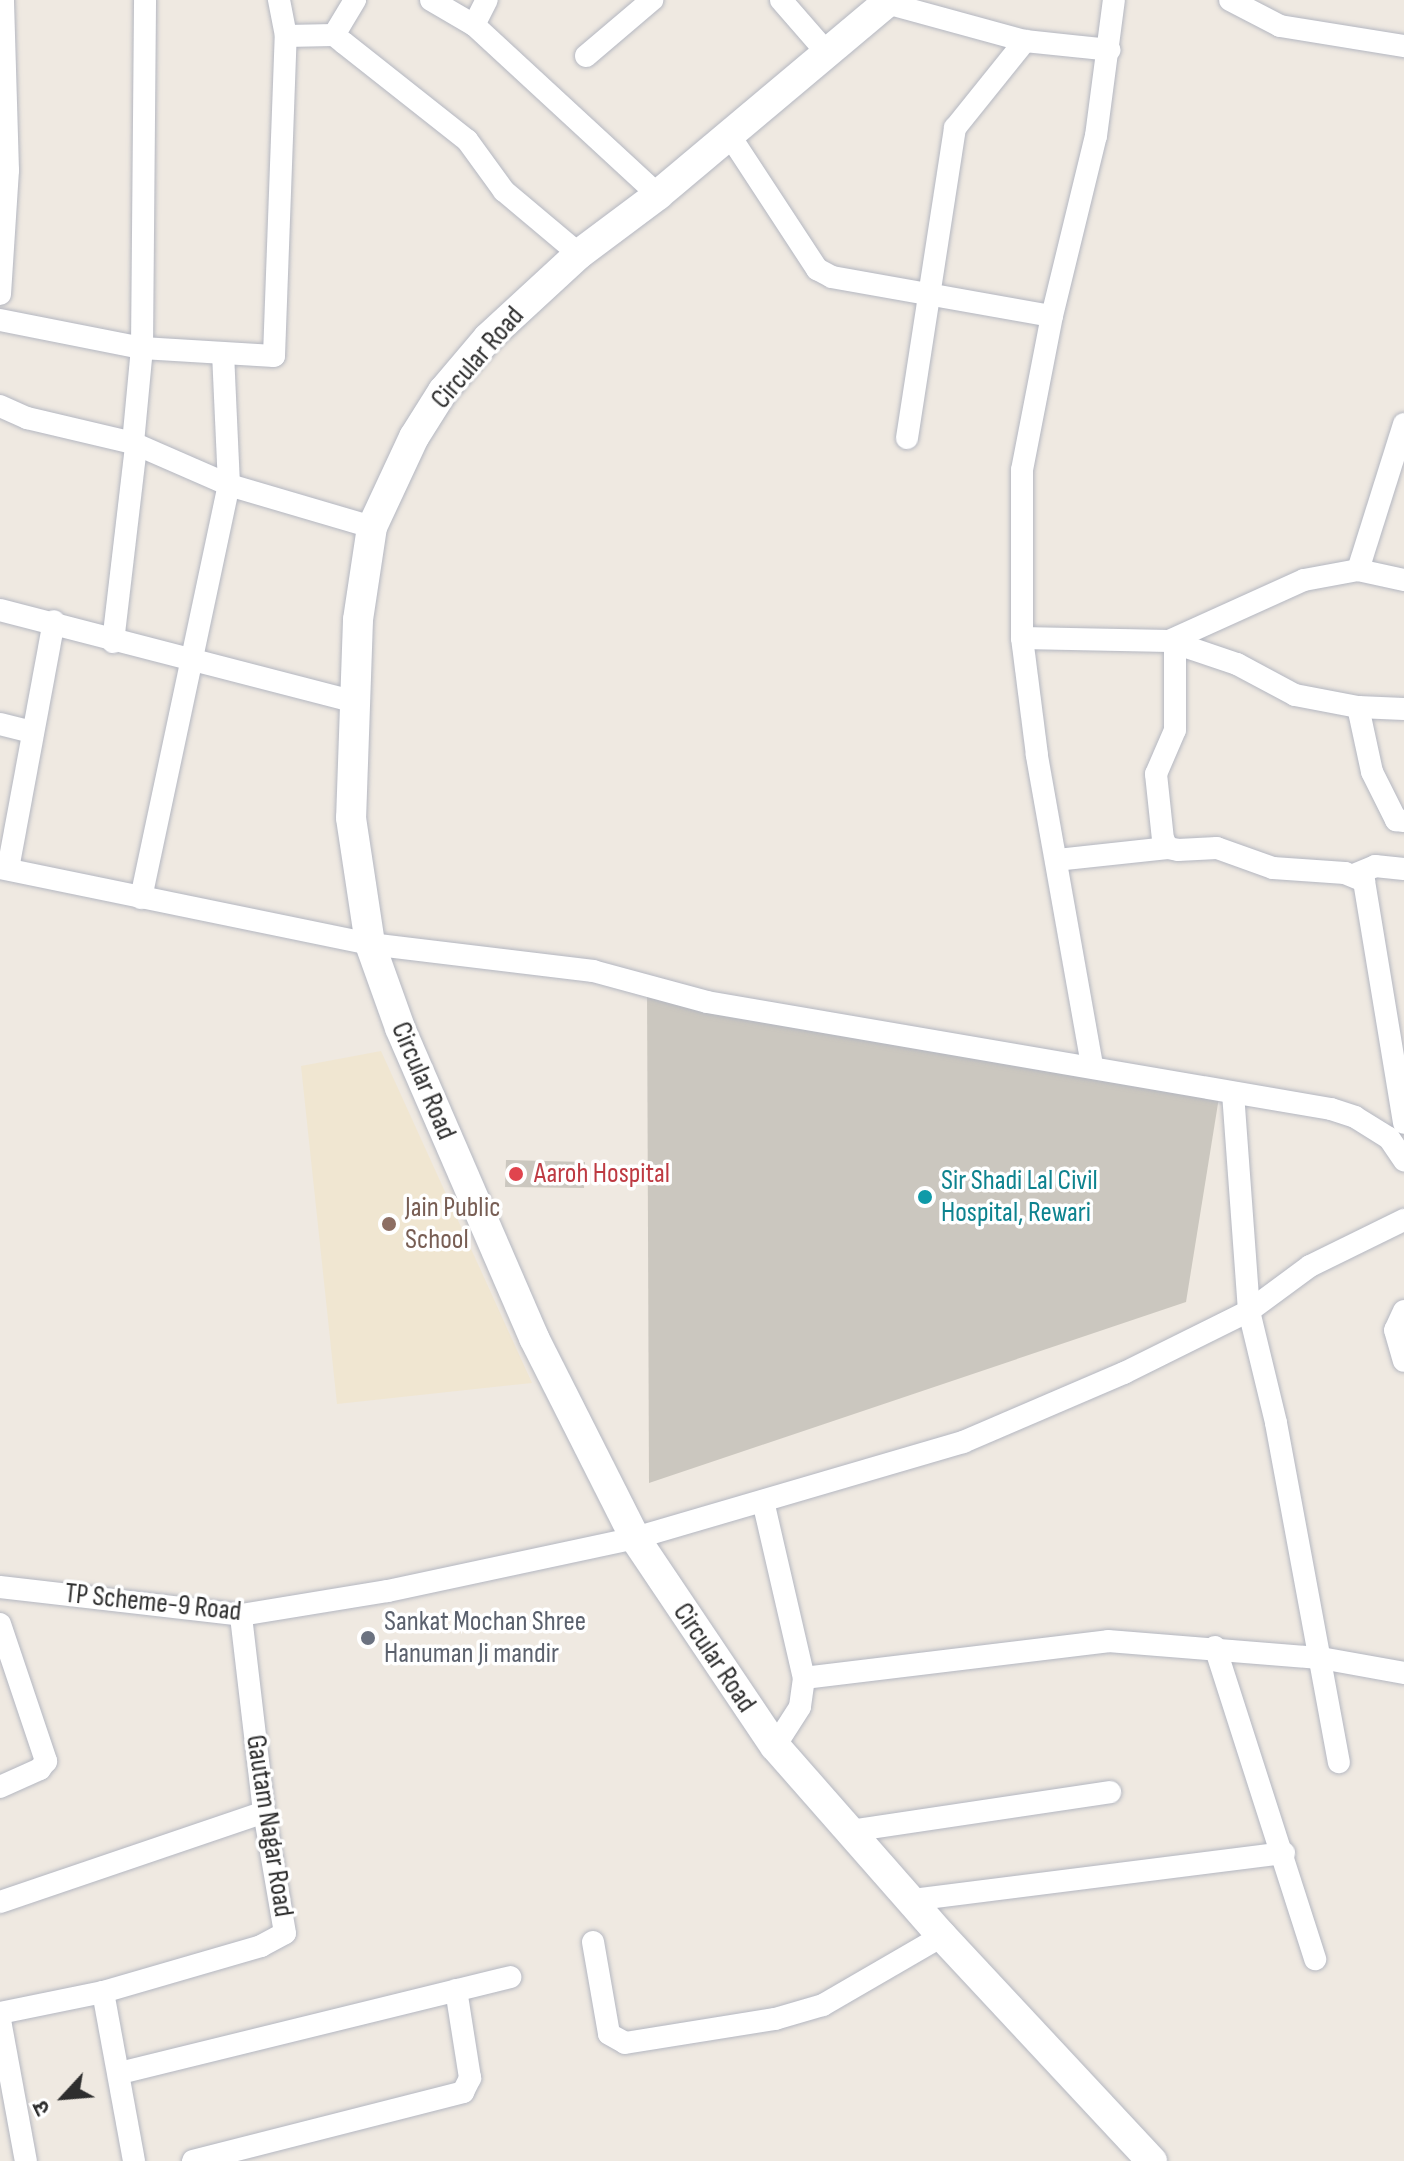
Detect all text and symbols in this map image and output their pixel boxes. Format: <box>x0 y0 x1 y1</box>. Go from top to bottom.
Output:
street label: Circular Road <box>425 300 531 416</box>
street label: Circular Road <box>383 1017 463 1145</box>
place label: Aaroh Hospital <box>534 1157 670 1191</box>
marker: Aaroh Hospital <box>505 1163 527 1185</box>
place label: Sir Shadi Lal Civil Hospital, Rewari <box>941 1164 1098 1230</box>
marker: Sir Shadi Lal Civil Hospital, Rewari <box>916 1188 934 1206</box>
place label: Jain Public School <box>405 1191 501 1257</box>
marker: Jain Public School <box>380 1215 398 1233</box>
street label: TP Scheme-9 Road <box>63 1577 243 1629</box>
street label: Circular Road <box>665 1597 763 1719</box>
place label: Sankat Mochan Shree Hanuman Ji mandir <box>384 1605 586 1671</box>
marker: Sankat Mochan Shree Hanuman Ji mandir <box>359 1629 377 1647</box>
street label: Gautam Nagar Road <box>238 1733 300 1919</box>
north arrow <box>24 2057 104 2137</box>
text: उ <box>27 2096 57 2119</box>

